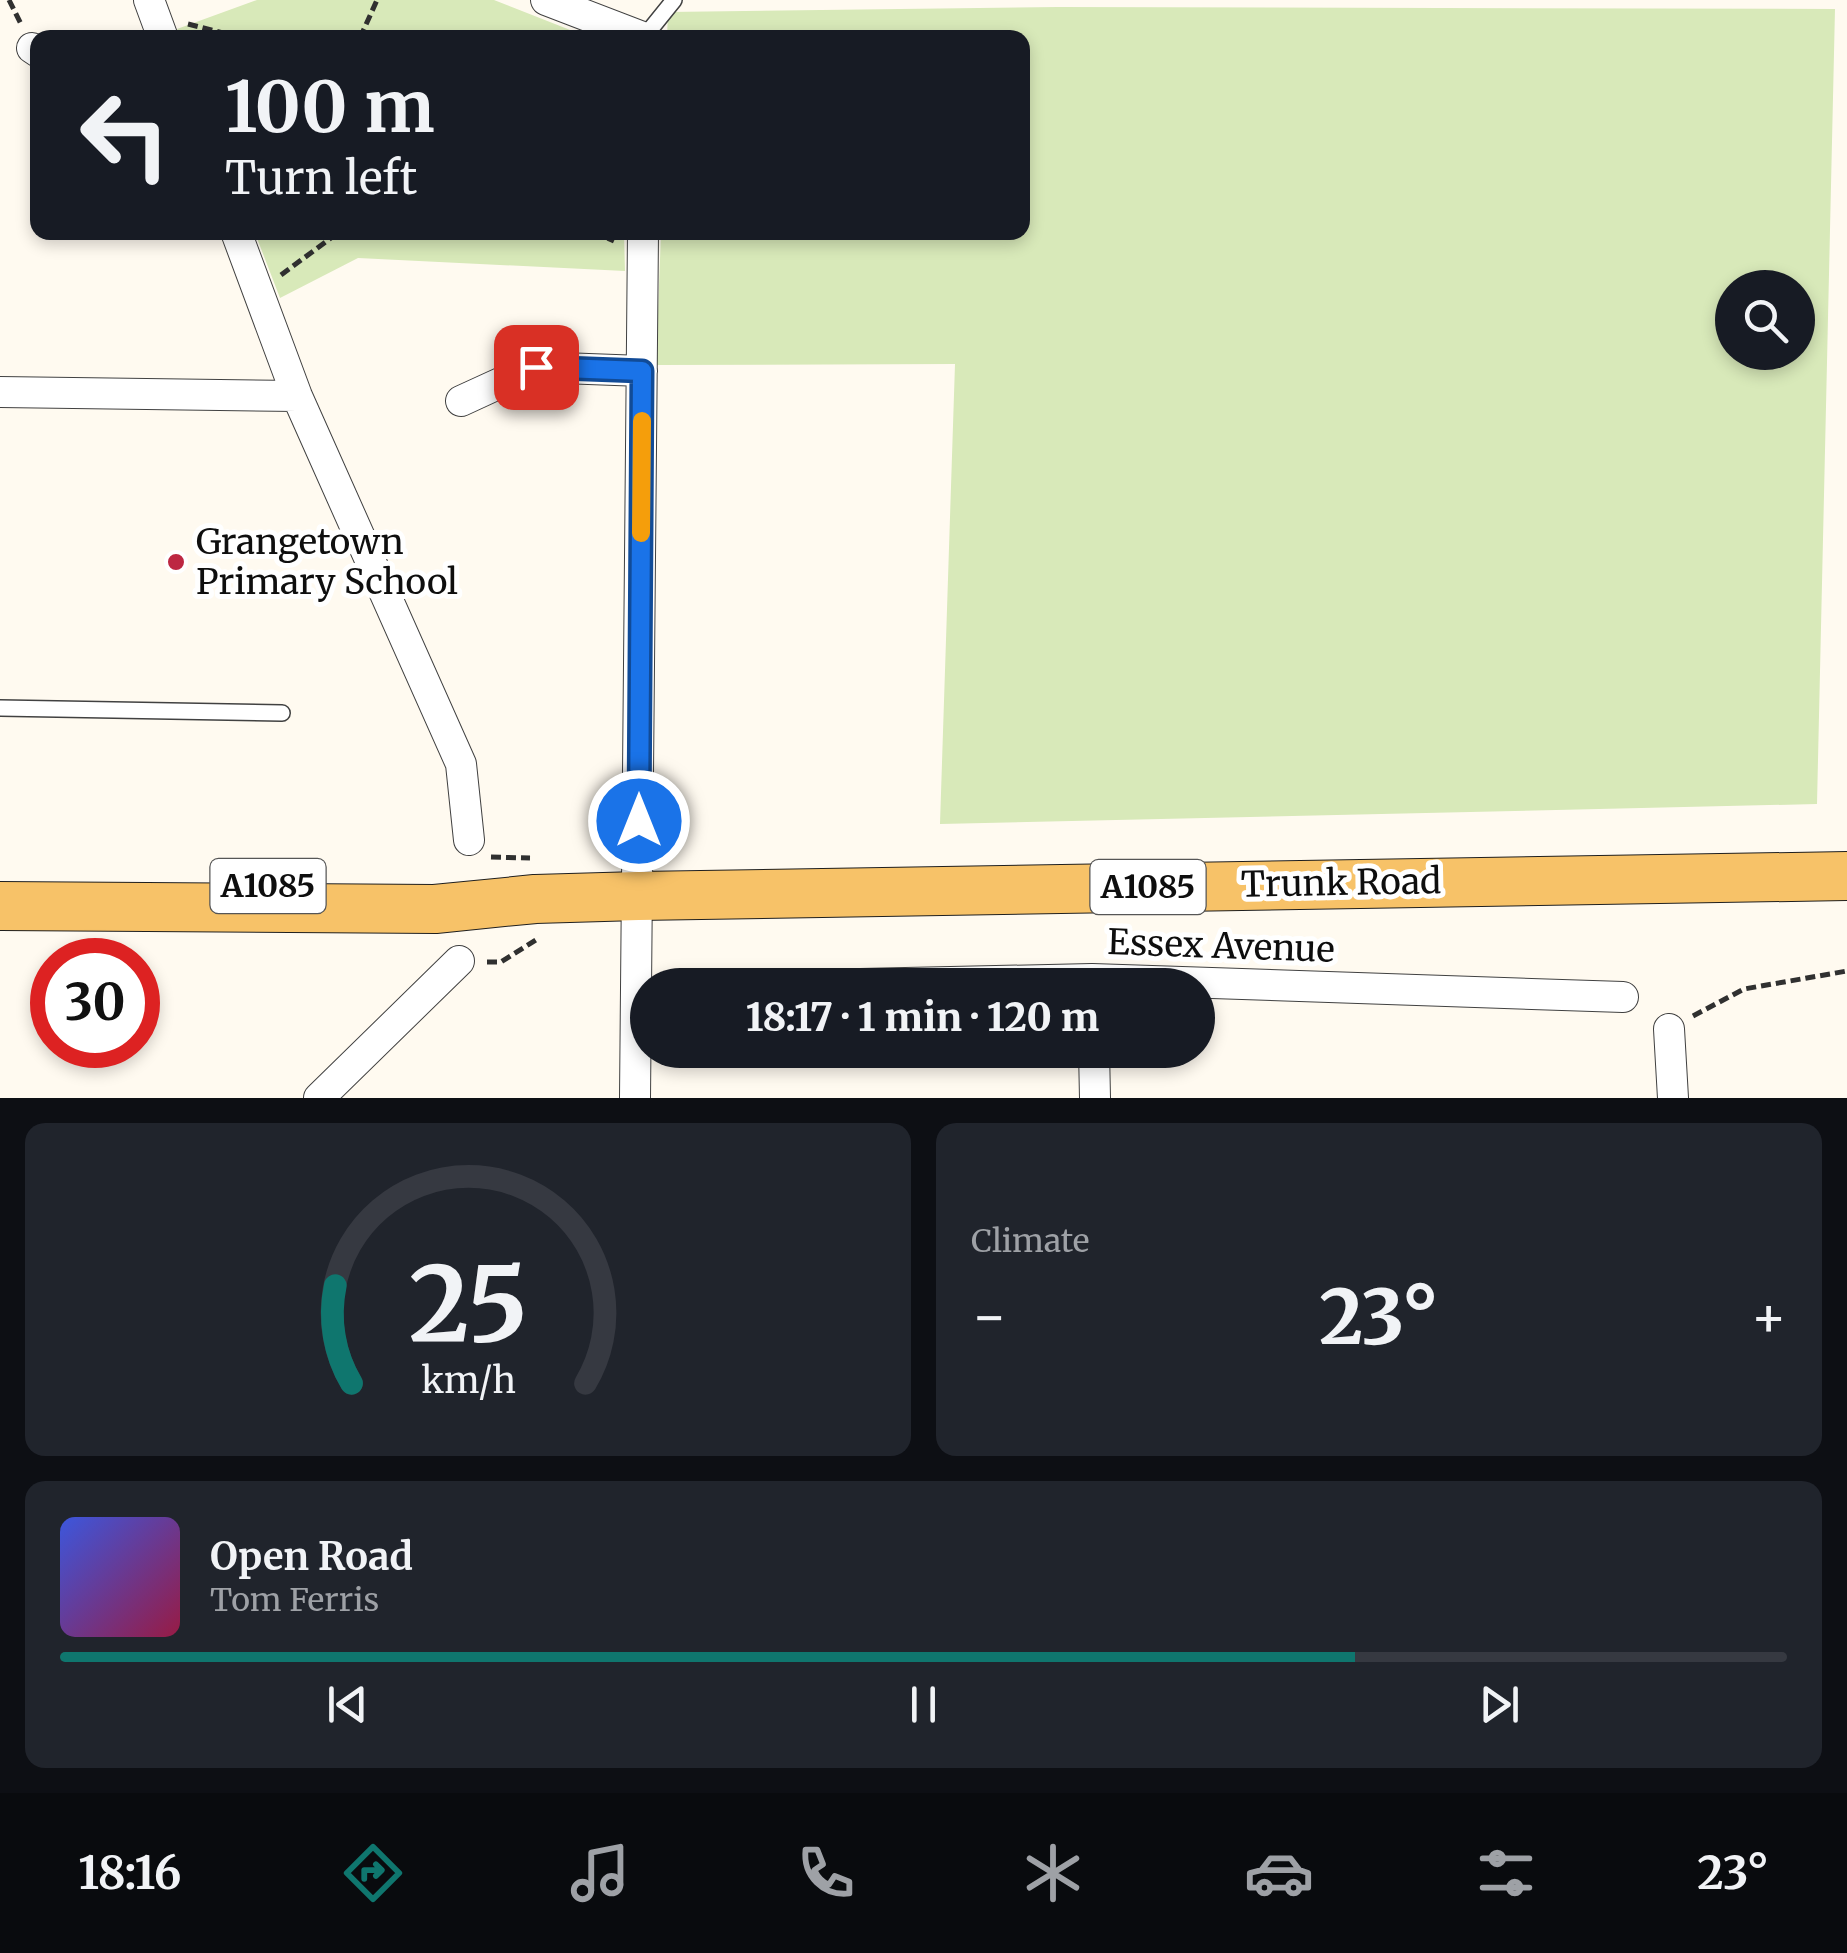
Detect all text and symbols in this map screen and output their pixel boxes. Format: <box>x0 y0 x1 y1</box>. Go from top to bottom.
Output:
text: 100 m <box>225 63 435 151</box>
icon: left <box>60 70 190 200</box>
text: Turn left <box>225 150 417 206</box>
map controls <box>1715 270 1815 370</box>
button: search <box>1715 270 1815 370</box>
pin <box>494 325 579 410</box>
icon: arrive <box>509 340 564 395</box>
place label: Grangetown Primary School <box>196 520 458 604</box>
marker: Grangetown Primary School <box>165 551 187 573</box>
position arrow <box>587 769 691 873</box>
road number: A1085 <box>210 859 326 913</box>
street label: Trunk Road <box>1240 859 1442 907</box>
road number: A1085 <box>1090 860 1206 914</box>
street label: Essex Avenue <box>1107 920 1335 972</box>
speed limit sign: 30 <box>30 938 160 1068</box>
text: 18:17 · 1 min · 120 m <box>746 994 1099 1041</box>
text: Climate <box>971 1221 1089 1261</box>
text: 25 <box>408 1239 528 1369</box>
text: 23° <box>1319 1270 1439 1364</box>
text: − <box>971 1282 1008 1351</box>
text: + <box>1750 1282 1787 1351</box>
text: km/h <box>421 1358 515 1403</box>
text: Open Road <box>210 1533 413 1580</box>
text: Tom Ferris <box>210 1580 379 1620</box>
icon: previous <box>320 1677 375 1732</box>
icon: pause <box>896 1677 951 1732</box>
icon: next <box>1472 1677 1527 1732</box>
icon: directions <box>338 1838 408 1908</box>
icon: music <box>565 1838 635 1908</box>
icon: phone <box>791 1838 861 1908</box>
icon: climate <box>1018 1838 1088 1908</box>
icon: car <box>1244 1838 1314 1908</box>
icon: filters <box>1471 1838 1541 1908</box>
text: 18:16 <box>78 1845 181 1901</box>
text: 23° <box>1697 1845 1769 1901</box>

